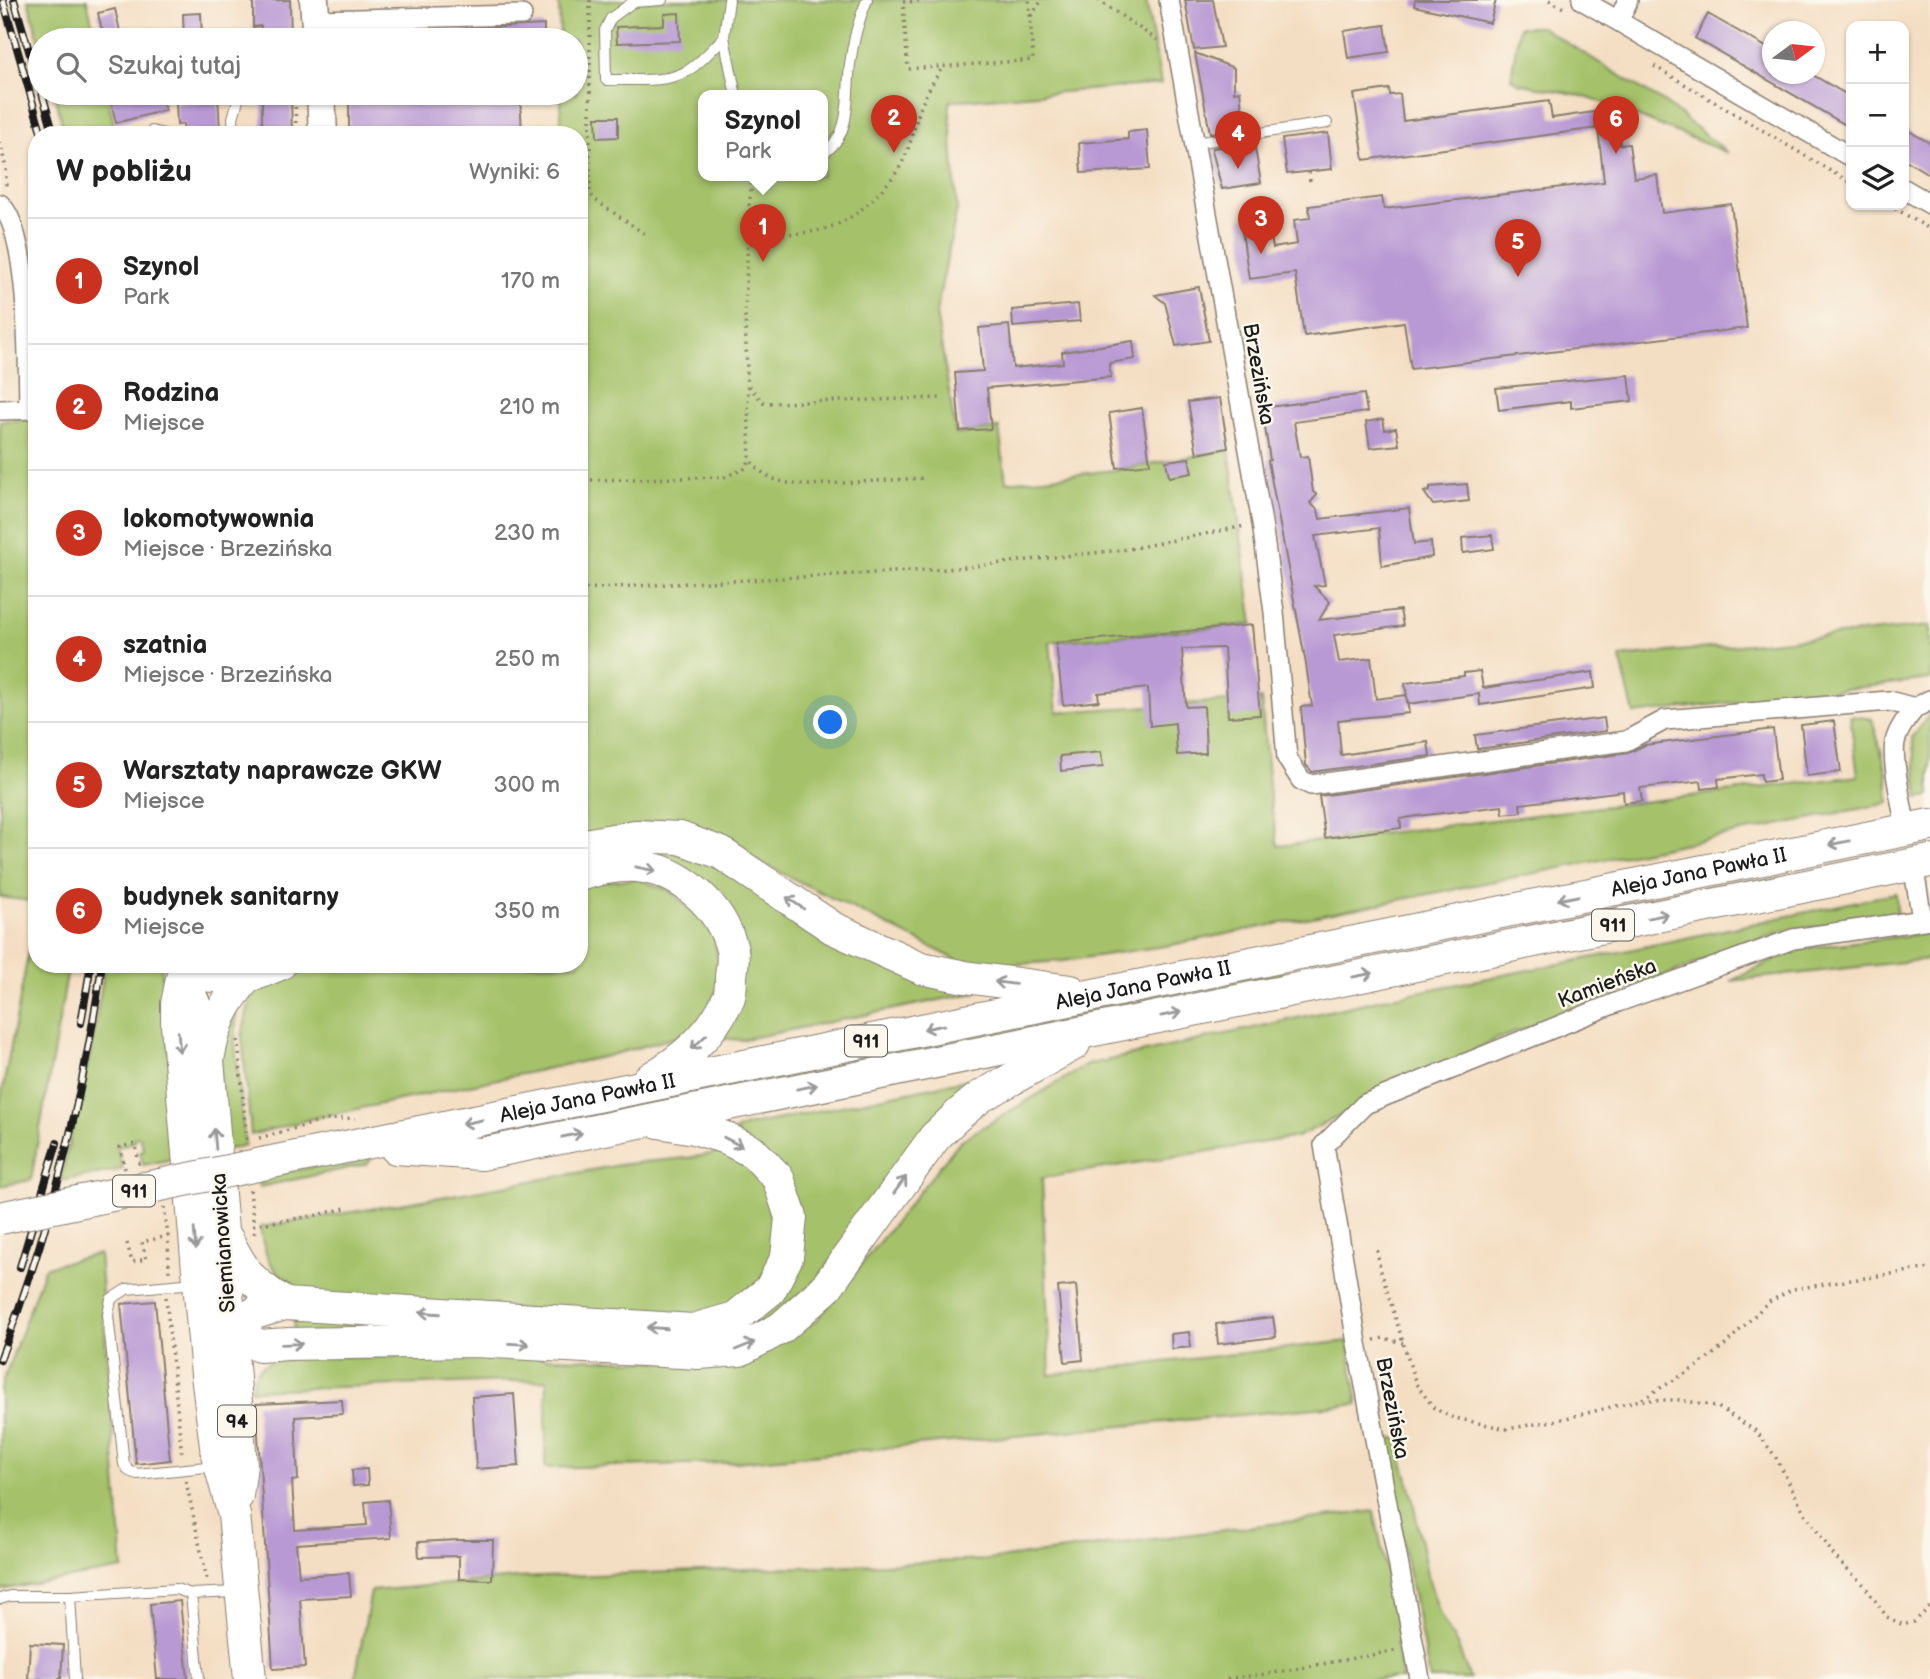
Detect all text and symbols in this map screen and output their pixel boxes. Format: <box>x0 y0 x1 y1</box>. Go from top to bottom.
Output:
north arrow <box>1762 21 1825 84</box>
map controls <box>1846 21 1909 210</box>
button: + <box>1846 21 1909 84</box>
search box <box>28 28 588 105</box>
icon: search <box>52 48 90 86</box>
text: Szukaj tutaj <box>108 51 241 82</box>
button: − <box>1846 84 1909 147</box>
popup <box>698 90 828 181</box>
pin: 2 <box>871 95 917 153</box>
pin: 6 <box>1593 96 1639 154</box>
text: Szynol <box>725 106 801 137</box>
pin: 4 <box>1215 111 1261 169</box>
text: Park <box>725 137 771 165</box>
button: layers <box>1846 147 1909 210</box>
text: W pobliżu <box>56 154 192 190</box>
text: Wyniki: 6 <box>469 158 560 186</box>
pin: 3 <box>1238 196 1284 254</box>
pin: 1 <box>740 204 786 262</box>
pin: 5 <box>1495 219 1541 277</box>
text: Szynol <box>123 252 199 283</box>
text: 1 <box>74 267 84 295</box>
text: 170 m <box>501 267 560 295</box>
text: Park <box>123 283 169 311</box>
street label: Brzezińska <box>1237 321 1280 427</box>
text: Rodzina <box>123 378 219 409</box>
text: 2 <box>72 393 86 421</box>
text: 210 m <box>499 393 560 421</box>
text: Miejsce <box>123 409 205 437</box>
text: lokomotywownia <box>123 504 315 535</box>
text: 3 <box>72 519 86 547</box>
text: 230 m <box>494 519 560 547</box>
text: Miejsce · Brzezińska <box>123 535 332 563</box>
text: szatnia <box>123 630 207 661</box>
text: 4 <box>72 645 86 673</box>
text: 250 m <box>494 645 560 673</box>
text: Miejsce · Brzezińska <box>123 661 332 689</box>
your location <box>813 705 847 739</box>
text: Warsztaty naprawcze GKW <box>123 756 442 787</box>
text: 5 <box>72 771 86 799</box>
text: 300 m <box>494 771 560 799</box>
text: Miejsce <box>123 787 205 815</box>
one-way arrow <box>1828 837 1851 850</box>
street label: Aleja Jana Pawła II <box>1609 842 1789 903</box>
one-way arrow <box>634 863 657 877</box>
text: budynek sanitarny <box>123 882 339 913</box>
one-way arrow <box>1557 892 1580 905</box>
one-way arrow <box>786 895 805 910</box>
text: 6 <box>72 897 86 925</box>
text: 350 m <box>494 897 560 925</box>
one-way arrow <box>1646 908 1669 922</box>
road number: 911 <box>1592 909 1634 940</box>
text: Miejsce <box>123 913 205 941</box>
street label: Kamieńska <box>1554 953 1660 1014</box>
street label: Aleja Jana Pawła II <box>1053 955 1233 1015</box>
one-way arrow <box>1351 968 1374 982</box>
one-way arrow <box>994 976 1016 989</box>
one-way arrow <box>1159 1007 1182 1020</box>
one-way arrow <box>923 1021 946 1035</box>
road number: 911 <box>845 1026 887 1056</box>
one-way arrow <box>172 1030 185 1053</box>
one-way arrow <box>690 1034 707 1051</box>
street label: Aleja Jana Pawła II <box>498 1068 678 1128</box>
one-way arrow <box>795 1080 818 1093</box>
one-way arrow <box>461 1115 484 1129</box>
one-way arrow <box>560 1127 583 1141</box>
one-way arrow <box>208 1129 221 1151</box>
one-way arrow <box>723 1136 743 1150</box>
street label: Siemianowicka <box>206 1172 241 1314</box>
road number: 911 <box>113 1176 155 1206</box>
one-way arrow <box>893 1176 907 1195</box>
one-way arrow <box>189 1227 202 1250</box>
one-way arrow <box>419 1306 441 1319</box>
one-way arrow <box>646 1321 668 1334</box>
one-way arrow <box>280 1337 303 1350</box>
one-way arrow <box>507 1337 530 1350</box>
one-way arrow <box>734 1339 755 1352</box>
street label: Brzezińska <box>1370 1355 1415 1461</box>
road number: 94 <box>218 1406 256 1436</box>

